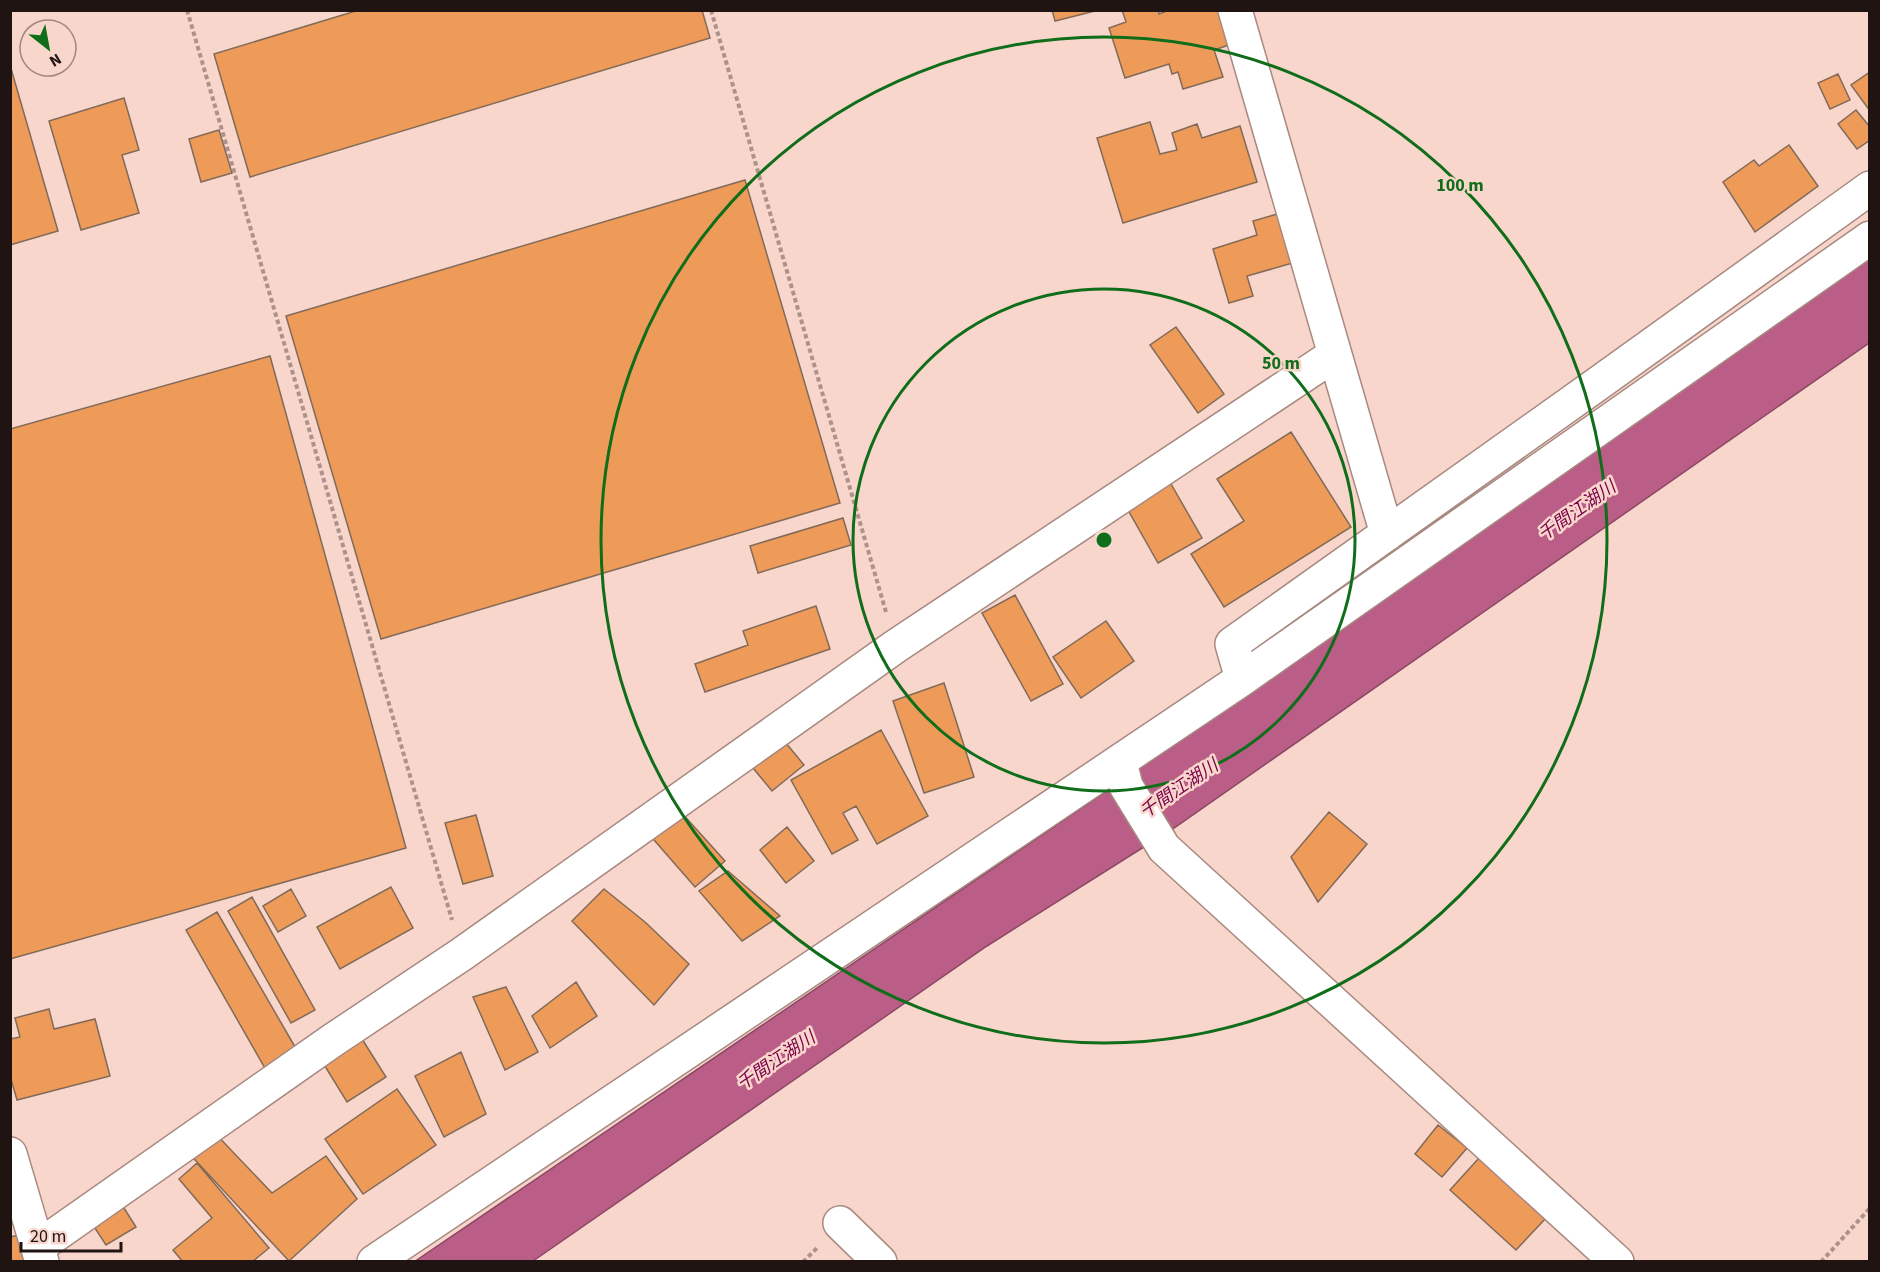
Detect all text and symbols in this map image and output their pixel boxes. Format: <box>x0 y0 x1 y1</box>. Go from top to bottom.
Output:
north arrow <box>18 18 78 78</box>
text: N <box>45 48 65 72</box>
text: 100 m <box>1436 173 1484 198</box>
text: 50 m <box>1262 351 1300 376</box>
water label: 千間江湖川 <box>1533 474 1623 547</box>
centre of rings <box>1094 530 1114 550</box>
water label: 千間江湖川 <box>1135 752 1225 825</box>
water label: 千間江湖川 <box>732 1024 822 1097</box>
scale bar <box>21 1215 122 1253</box>
text: 20 m <box>30 1224 66 1249</box>

